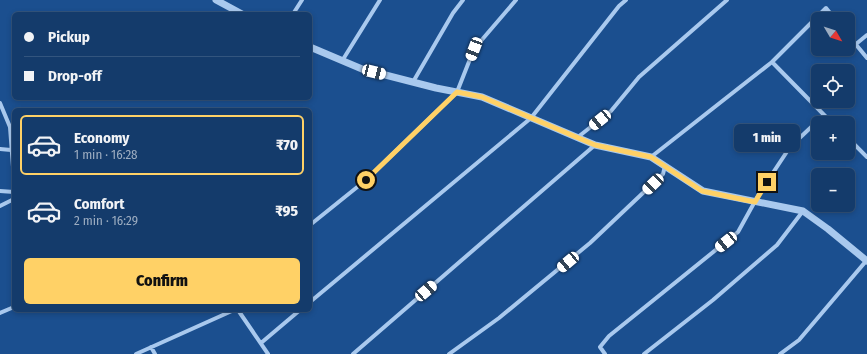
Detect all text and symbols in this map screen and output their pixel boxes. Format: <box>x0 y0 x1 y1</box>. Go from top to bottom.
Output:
north arrow <box>811 12 855 56</box>
map controls <box>811 12 855 212</box>
text: Pickup <box>48 28 90 46</box>
car <box>464 36 484 62</box>
car <box>361 63 387 81</box>
button: locate <box>811 64 855 108</box>
text: Drop-off <box>48 67 102 85</box>
car <box>587 108 613 132</box>
button: + <box>811 116 855 160</box>
callout: 1 min <box>734 124 800 152</box>
icon: car <box>26 127 62 163</box>
text: Economy <box>74 129 129 147</box>
text: 1 min <box>753 130 781 145</box>
text: ₹70 <box>276 136 298 154</box>
text: 1 min · 16:28 <box>74 147 138 162</box>
button: − <box>811 168 855 212</box>
route start <box>357 171 375 189</box>
car <box>640 171 666 197</box>
route end <box>758 173 776 191</box>
icon: car <box>26 193 62 229</box>
text: Comfort <box>74 195 125 213</box>
text: ₹95 <box>275 202 298 220</box>
text: 2 min · 16:29 <box>74 213 138 228</box>
car <box>713 230 739 254</box>
car <box>555 250 581 274</box>
button: Confirm <box>24 258 300 304</box>
car <box>413 279 439 303</box>

